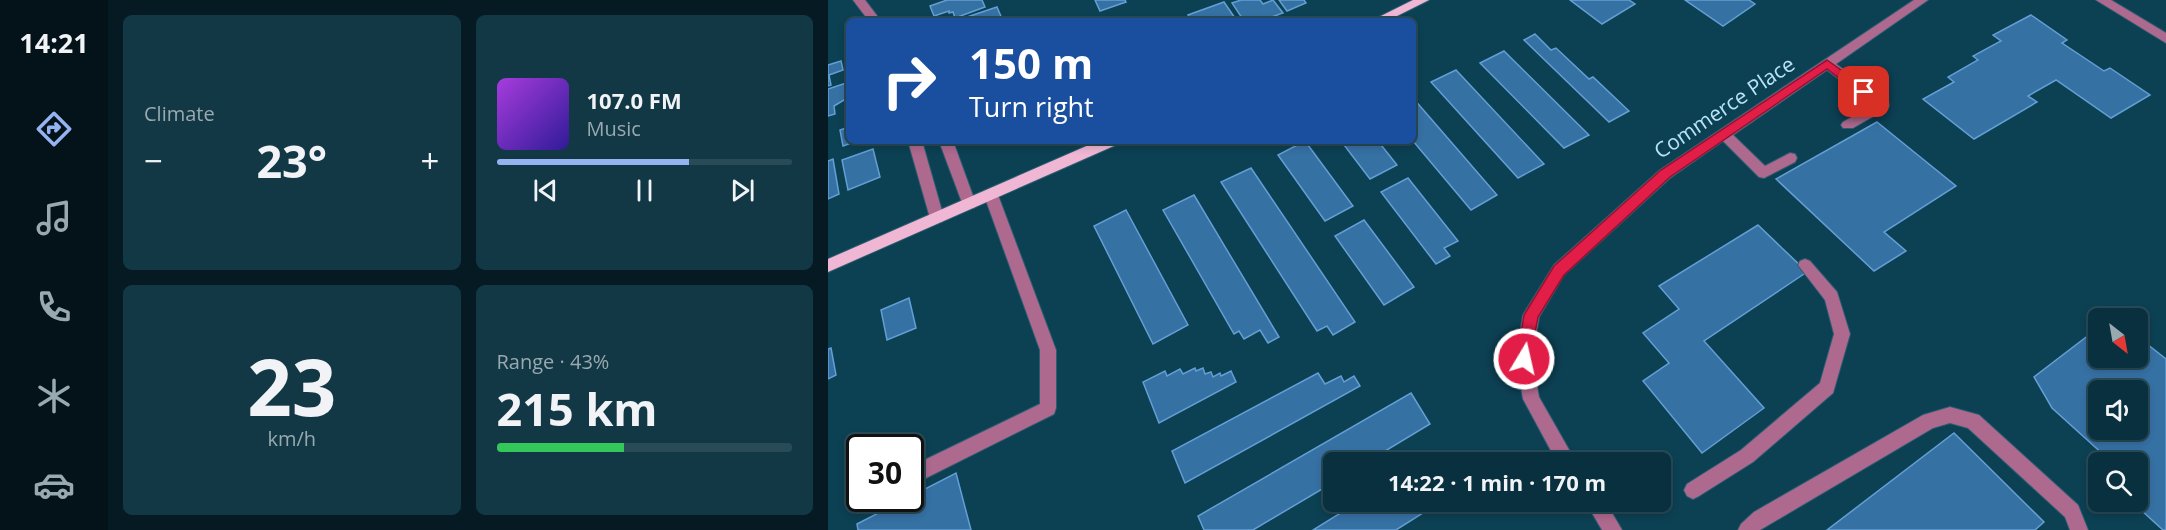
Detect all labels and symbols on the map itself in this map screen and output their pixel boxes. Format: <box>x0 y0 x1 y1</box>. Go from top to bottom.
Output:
street label: Commerce Place <box>1648 50 1800 164</box>
pin <box>1838 66 1889 117</box>
north arrow <box>2088 308 2148 368</box>
position arrow <box>1492 327 1556 391</box>
speed limit sign: 30 <box>846 434 924 512</box>

